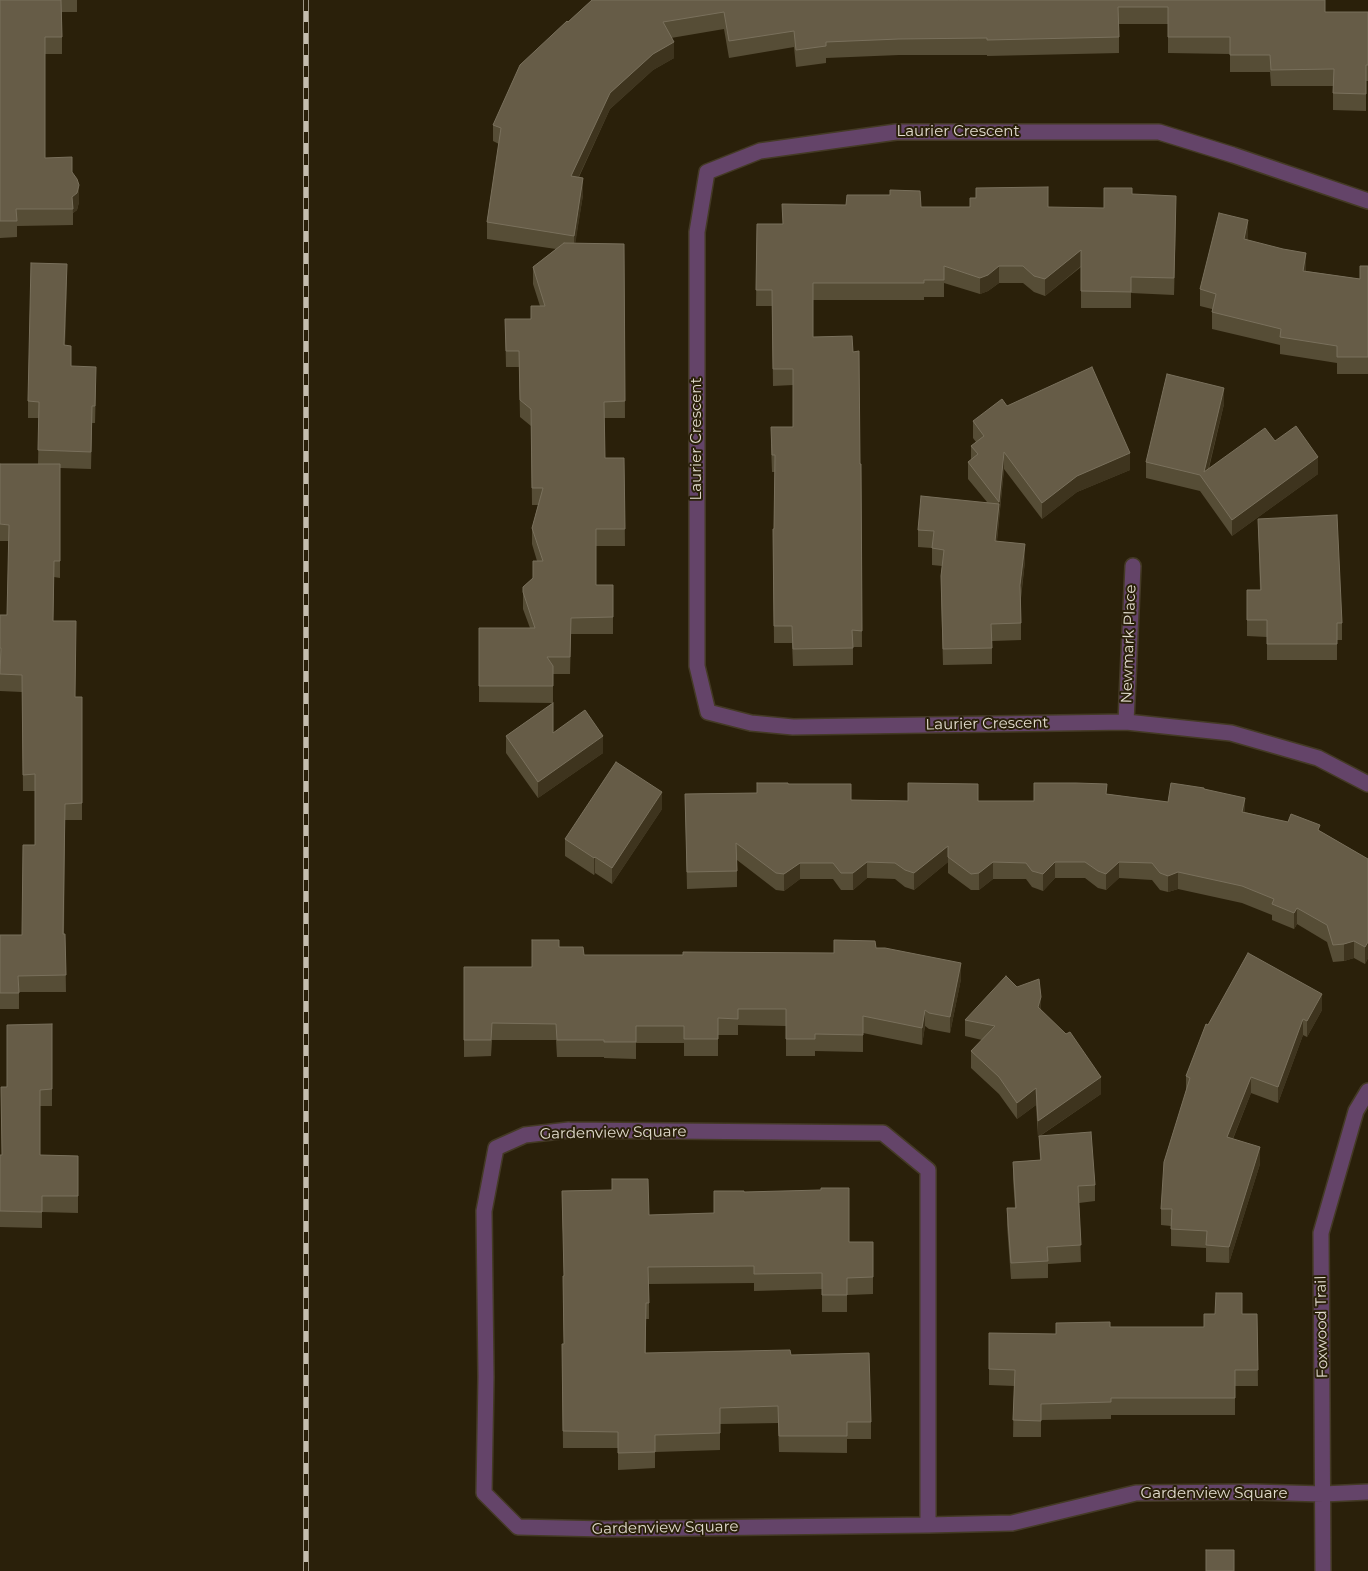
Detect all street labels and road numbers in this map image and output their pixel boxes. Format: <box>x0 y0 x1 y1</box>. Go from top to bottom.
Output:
street label: Laurier Crescent <box>896 123 1020 141</box>
street label: Laurier Crescent <box>688 377 706 501</box>
street label: Newmark Place <box>1118 584 1140 704</box>
street label: Laurier Crescent <box>925 714 1049 734</box>
street label: Gardenview Square <box>539 1123 687 1143</box>
street label: Foxwood Trail <box>1312 1276 1332 1378</box>
street label: Gardenview Square <box>1141 1485 1287 1503</box>
street label: Gardenview Square <box>591 1518 739 1538</box>

